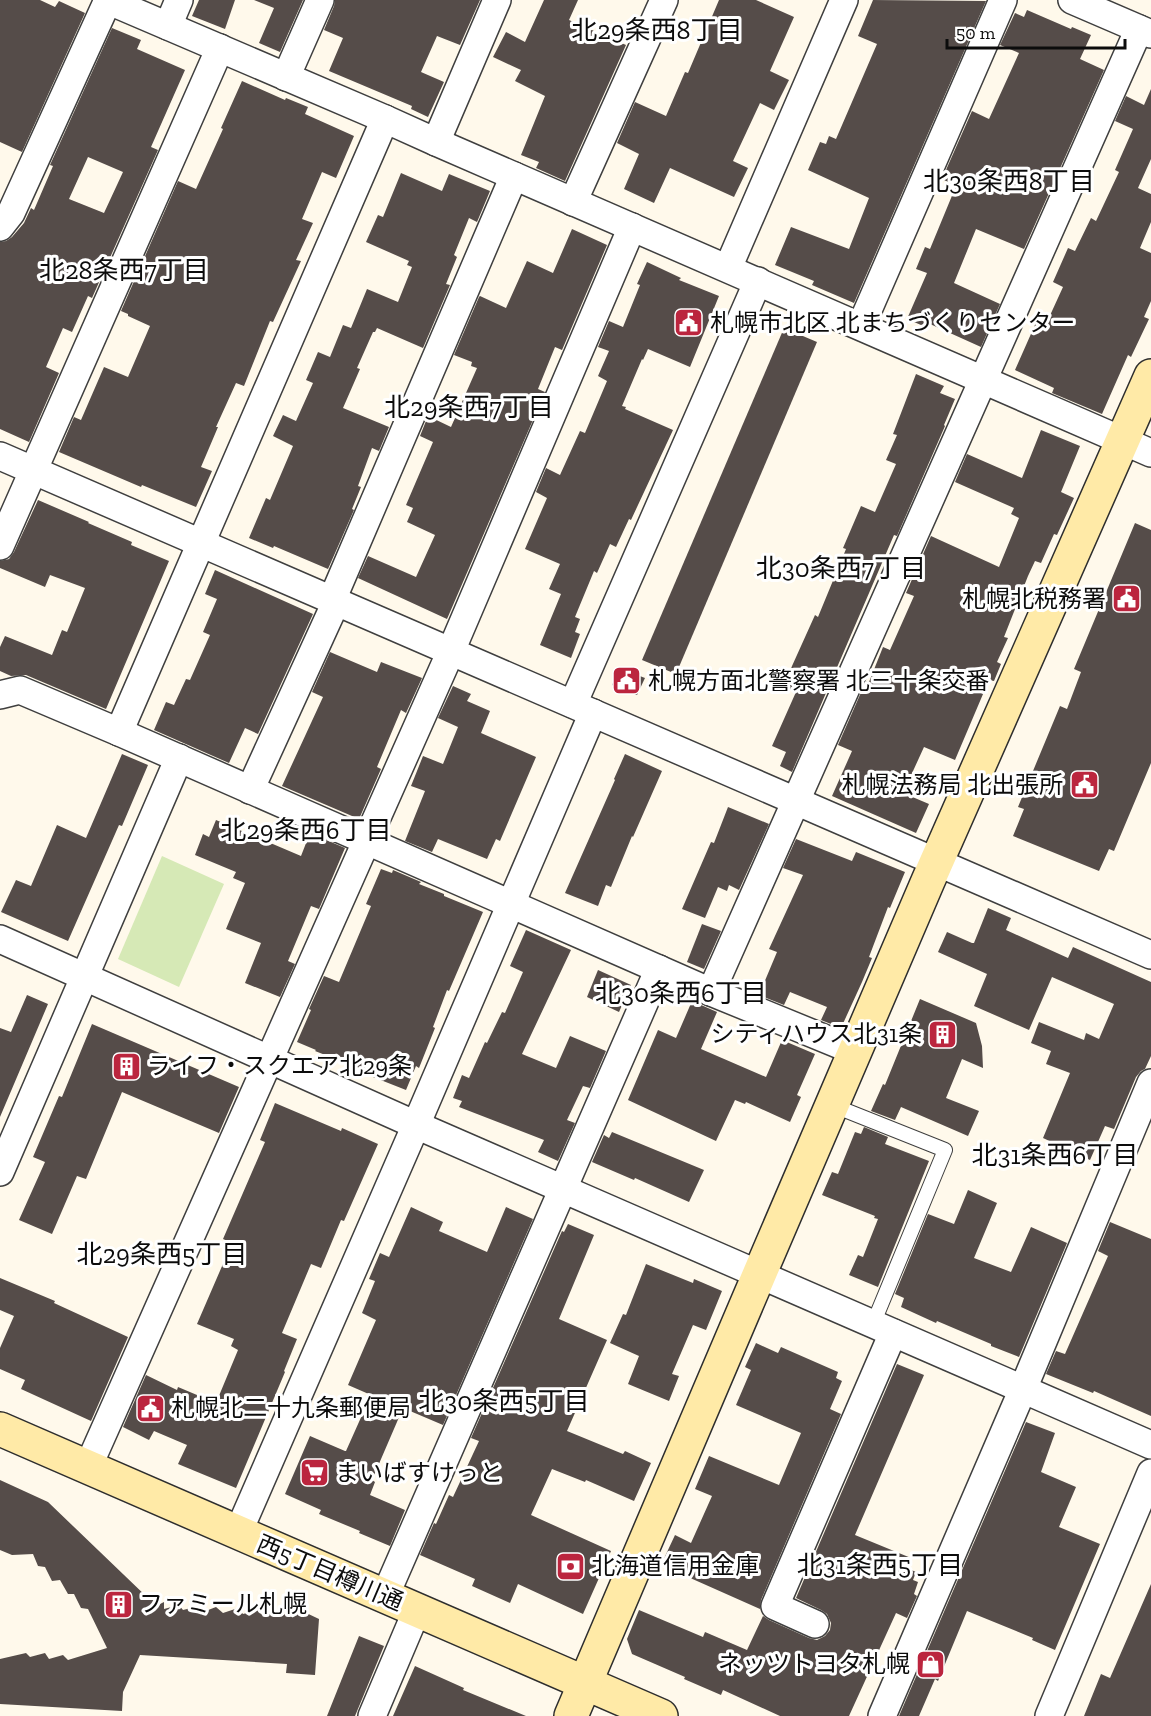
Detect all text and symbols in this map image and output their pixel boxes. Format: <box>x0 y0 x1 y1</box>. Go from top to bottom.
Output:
scale bar <box>947 12 1126 50</box>
district label: 北29条西8丁目 <box>571 14 743 46</box>
text: 50 m <box>956 22 996 44</box>
district label: 北30条西8丁目 <box>923 165 1095 197</box>
district label: 北28条西7丁目 <box>39 254 209 286</box>
public building icon: 札幌市北区 北まちづくりセンター <box>673 307 705 339</box>
place label: 札幌市北区 北まちづくりセンター <box>710 308 1075 337</box>
district label: 北29条西7丁目 <box>384 391 554 423</box>
district label: 北30条西7丁目 <box>756 552 926 584</box>
public building icon: 札幌北税務署 <box>1111 583 1143 615</box>
place label: 札幌北税務署 <box>962 584 1106 613</box>
public building icon: 札幌方面北警察署 北三十条交番 <box>611 665 643 697</box>
place label: 札幌方面北警察署 北三十条交番 <box>648 666 989 695</box>
public building icon: 札幌法務局 北出張所 <box>1068 769 1100 801</box>
place label: 札幌法務局 北出張所 <box>842 770 1063 799</box>
district label: 北29条西6丁目 <box>220 814 392 846</box>
district label: 北30条西6丁目 <box>595 977 767 1009</box>
building icon: シティハウス北31条 <box>927 1018 959 1050</box>
place label: シティハウス北31条 <box>710 1019 922 1048</box>
building icon: ライフ・スクエア北29条 <box>110 1050 142 1082</box>
place label: ライフ・スクエア北29条 <box>147 1051 412 1080</box>
district label: 北31条西6丁目 <box>972 1139 1138 1171</box>
district label: 北29条西5丁目 <box>77 1238 247 1270</box>
district label: 北30条西5丁目 <box>418 1385 590 1417</box>
public building icon: 札幌北二十九条郵便局 <box>134 1392 166 1424</box>
place label: 札幌北二十九条郵便局 <box>171 1393 411 1422</box>
supermarket icon: まいばすけっと <box>298 1457 330 1489</box>
place label: まいばすけっと <box>335 1458 503 1487</box>
street label: 西5丁目樽川通 <box>253 1529 408 1616</box>
district label: 北31条西5丁目 <box>797 1549 963 1581</box>
bank icon: 北海道信用金庫 <box>554 1550 586 1582</box>
place label: 北海道信用金庫 <box>591 1551 759 1580</box>
building icon: ファミール札幌 <box>102 1588 134 1620</box>
place label: ファミール札幌 <box>139 1589 307 1618</box>
shop icon: ネッツトヨタ札幌 <box>915 1648 947 1680</box>
place label: ネッツトヨタ札幌 <box>718 1649 910 1678</box>

